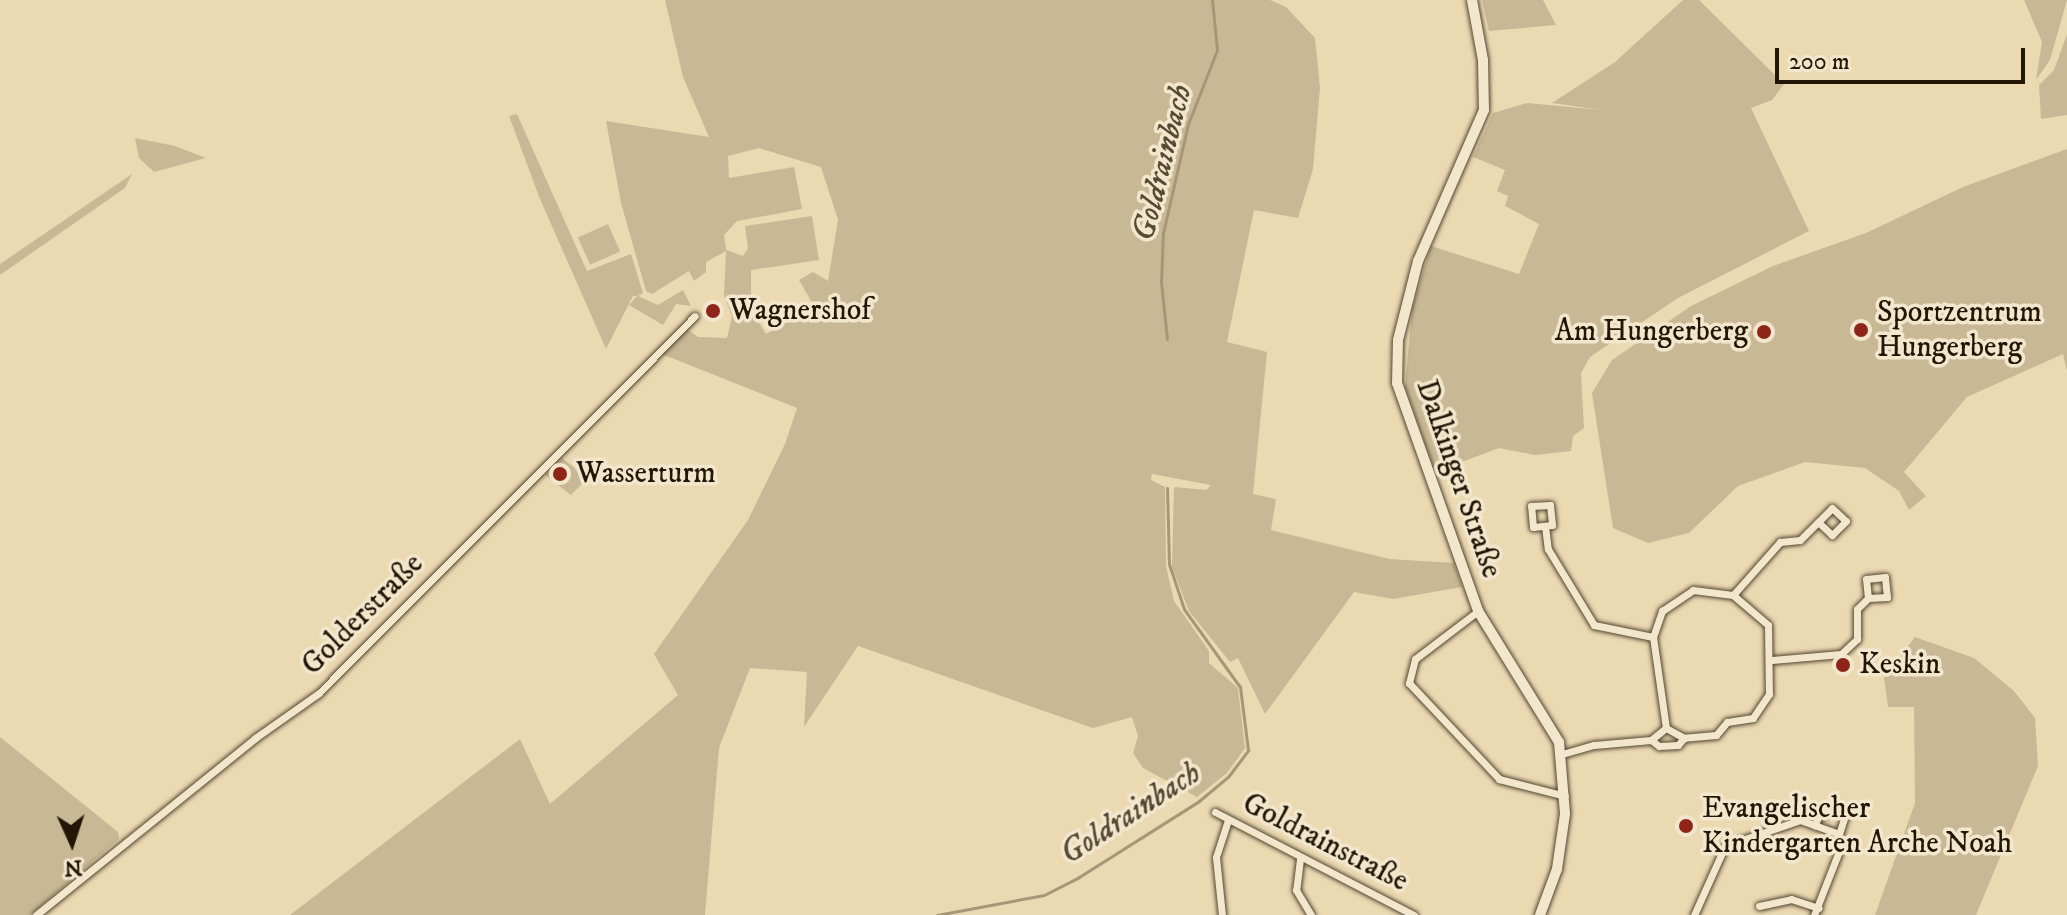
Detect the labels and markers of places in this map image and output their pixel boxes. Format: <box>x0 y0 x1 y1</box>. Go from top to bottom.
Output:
place label: Wagnershof <box>729 293 871 329</box>
place label: Sportzentrum Hungerberg <box>1877 295 2042 366</box>
marker: Wagnershof <box>704 302 722 320</box>
place label: Am Hungerberg <box>1555 314 1748 350</box>
marker: Sportzentrum Hungerberg <box>1852 321 1870 339</box>
marker: Am Hungerberg <box>1755 323 1773 341</box>
place label: Wasserturm <box>576 456 716 492</box>
marker: Wasserturm <box>551 465 569 483</box>
place label: Keskin <box>1859 647 1940 683</box>
marker: Keskin <box>1834 656 1852 674</box>
place label: Evangelischer Kindergarten Arche Noah <box>1702 791 2012 862</box>
marker: Evangelischer Kindergarten Arche Noah <box>1677 817 1695 835</box>

